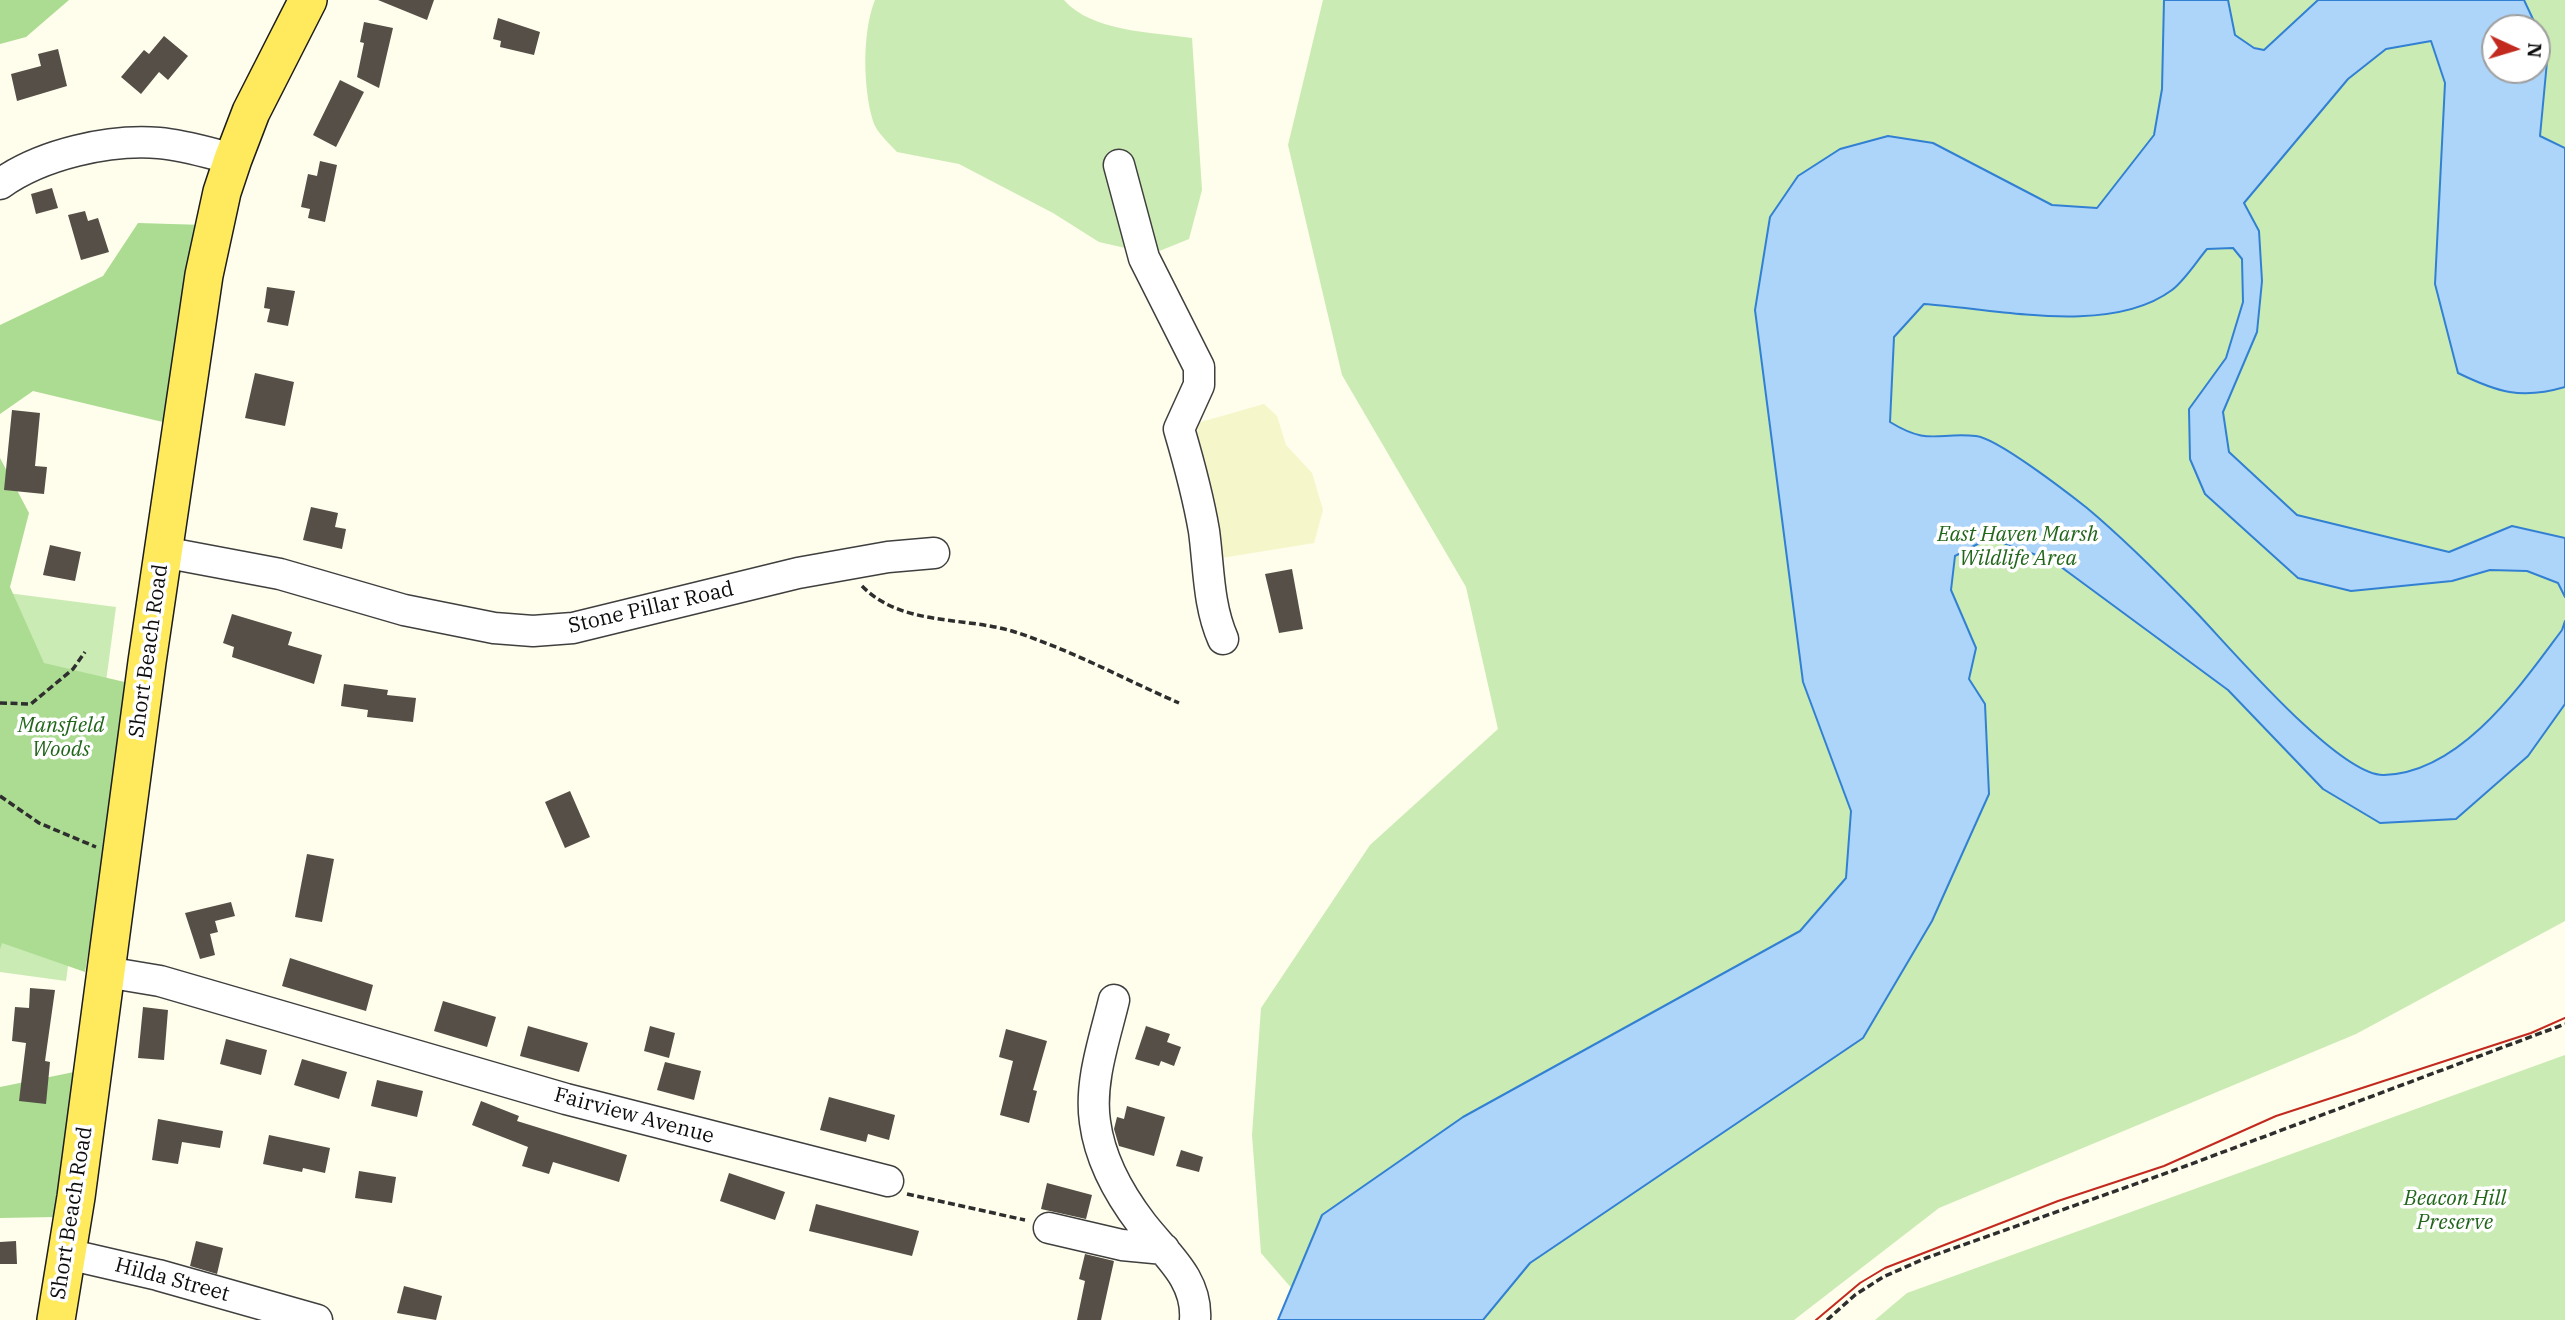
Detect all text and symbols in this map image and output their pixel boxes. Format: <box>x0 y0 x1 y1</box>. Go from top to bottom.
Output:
north arrow <box>2481 14 2551 84</box>
text: N <box>2522 42 2547 59</box>
park label: East Haven Marsh Wildlife Area <box>1937 522 2099 572</box>
street label: Short Beach Road <box>124 563 174 739</box>
street label: Stone Pillar Road <box>566 577 736 639</box>
park label: Mansfield Woods <box>18 713 104 763</box>
street label: Fairview Avenue <box>551 1083 717 1149</box>
street label: Short Beach Road <box>46 1125 98 1301</box>
park label: Beacon Hill Preserve <box>2404 1186 2506 1236</box>
street label: Hilda Street <box>112 1253 232 1307</box>

